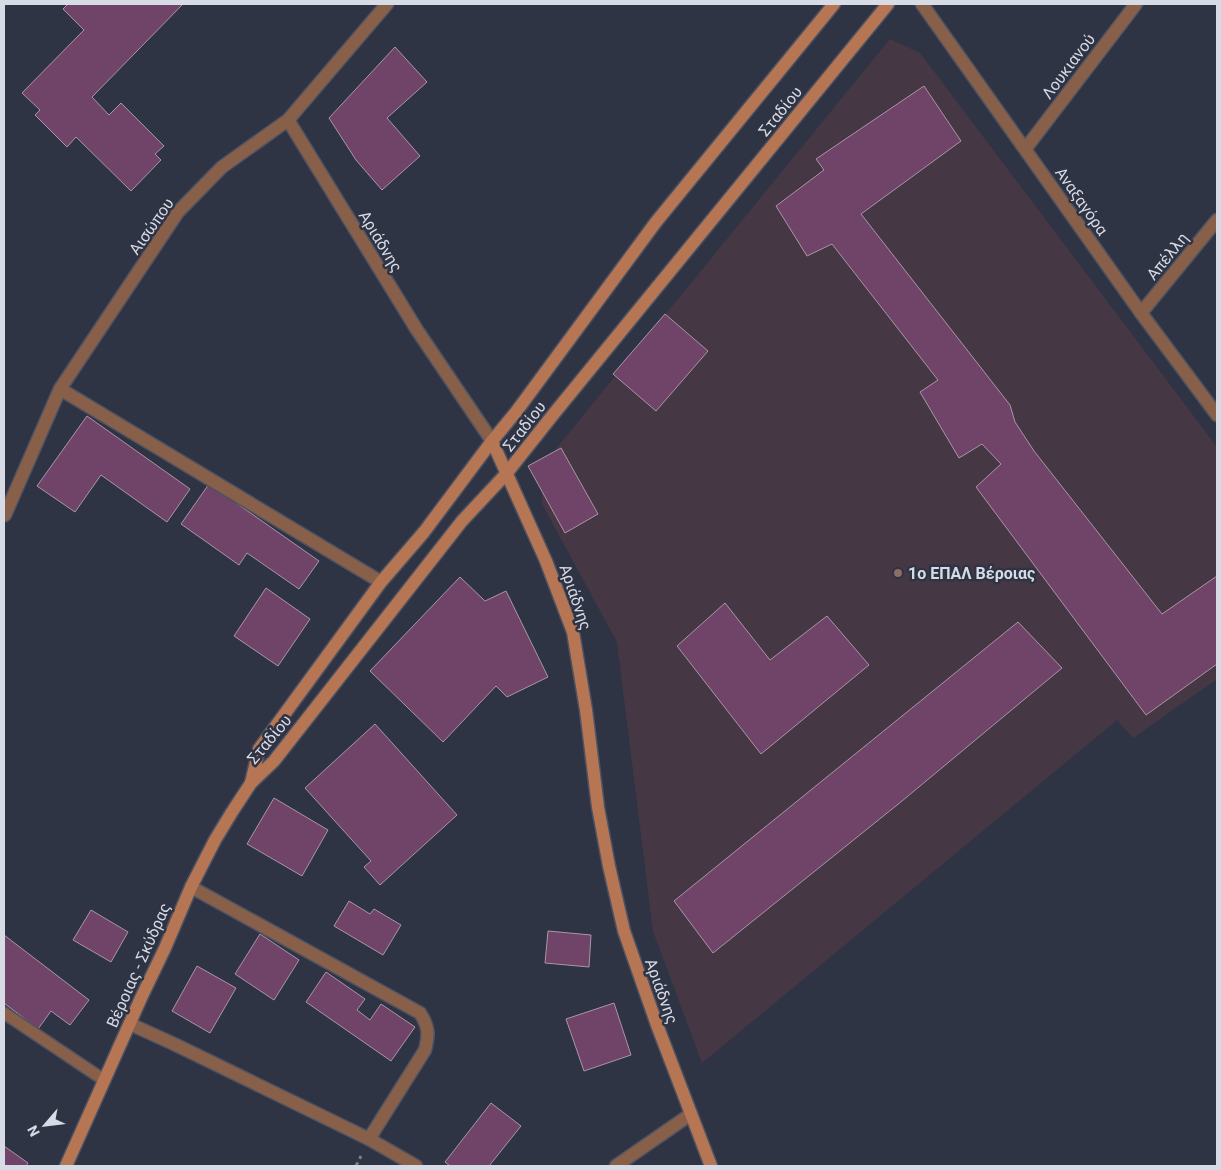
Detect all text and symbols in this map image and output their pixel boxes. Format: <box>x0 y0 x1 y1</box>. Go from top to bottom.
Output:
street label: Λουκιανού <box>1038 30 1099 103</box>
street label: Σταδίου <box>755 83 806 140</box>
street label: Αναξαγόρα <box>1051 164 1112 239</box>
street label: Αισώπου <box>125 194 178 258</box>
street label: Αριάδνης <box>355 207 406 275</box>
street label: Απέλλη <box>1143 229 1192 284</box>
street label: Σταδίου <box>499 397 550 455</box>
street label: Αριάδνης <box>555 562 596 632</box>
place label: 1ο ΕΠΑΛ Βέροιας <box>908 564 1035 583</box>
marker: 1ο ΕΠΑΛ Βέροιας <box>892 567 904 579</box>
street label: Σταδίου <box>243 711 295 768</box>
street label: Βέροιας - Σκύδρας <box>102 900 174 1030</box>
street label: Αριάδνης <box>641 956 682 1026</box>
north arrow <box>20 1100 70 1150</box>
text: N <box>24 1123 43 1139</box>

